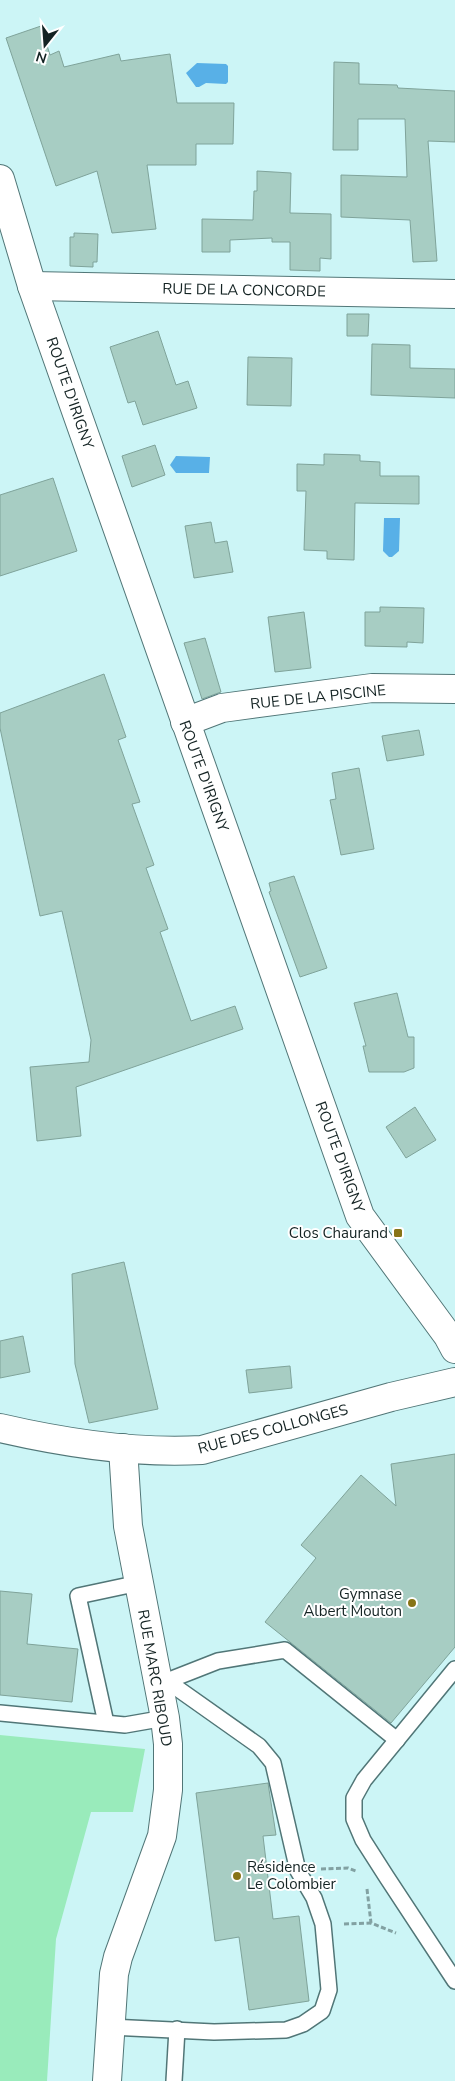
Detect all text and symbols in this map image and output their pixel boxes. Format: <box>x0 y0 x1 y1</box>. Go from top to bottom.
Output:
north arrow <box>20 20 70 70</box>
text: N <box>34 46 49 68</box>
street label: RUE DE LA CONCORDE <box>162 279 326 301</box>
street label: ROUTE D'IRIGNY <box>41 334 99 453</box>
street label: RUE DE LA PISCINE <box>249 680 387 714</box>
street label: ROUTE D'IRIGNY <box>175 718 234 835</box>
street label: ROUTE D'IRIGNY <box>311 1099 370 1216</box>
place label: Clos Chaurand <box>289 1223 388 1243</box>
marker: Clos Chaurand <box>392 1227 404 1239</box>
street label: RUE DES COLLONGES <box>196 1399 350 1459</box>
place label: Gymnase Albert Mouton <box>303 1584 402 1621</box>
marker: Gymnase Albert Mouton <box>406 1597 418 1609</box>
street label: RUE MARC RIBOUD <box>133 1608 177 1748</box>
place label: Résidence Le Colombier <box>247 1857 337 1894</box>
marker: Résidence Le Colombier <box>231 1870 243 1882</box>

